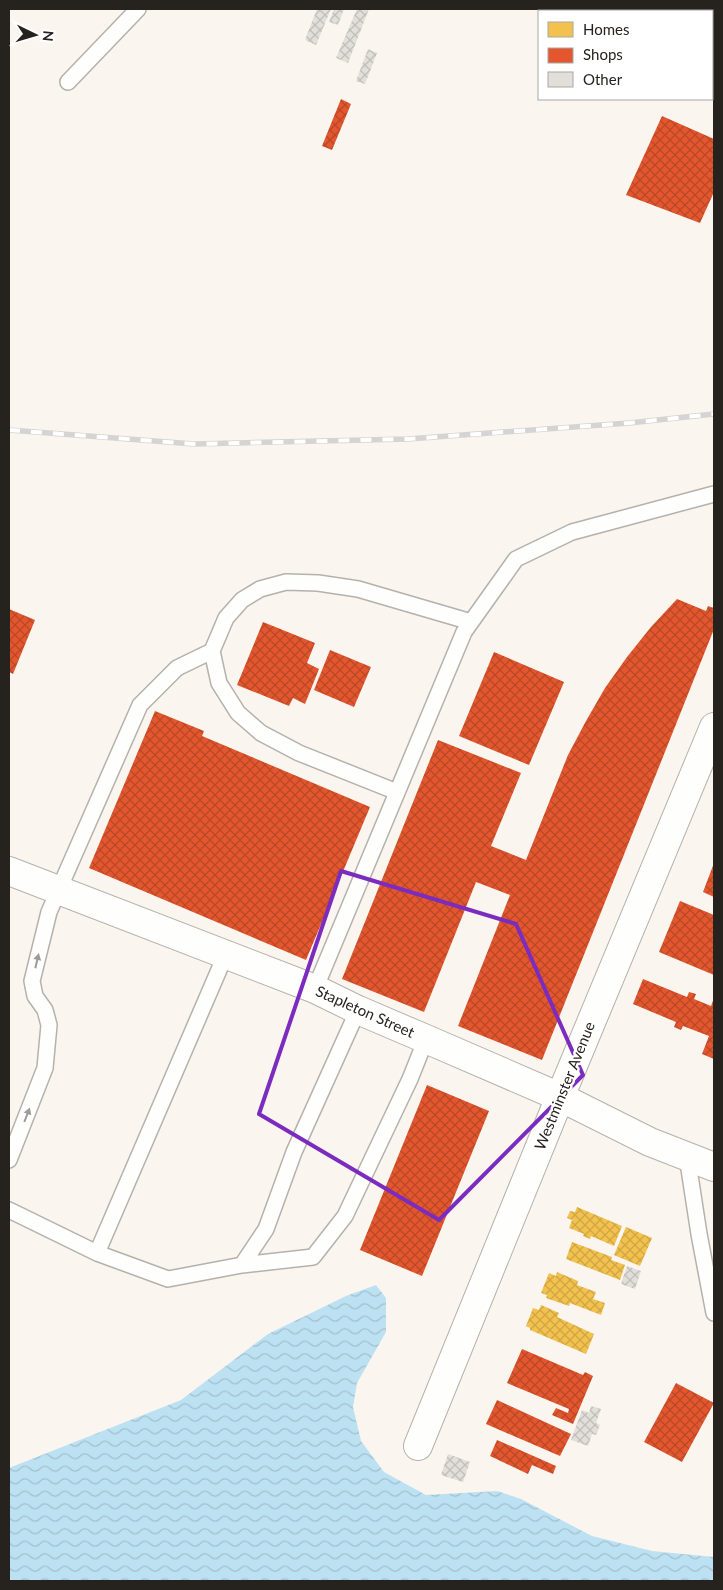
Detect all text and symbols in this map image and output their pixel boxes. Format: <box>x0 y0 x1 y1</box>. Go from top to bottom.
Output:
north arrow <box>10 10 60 60</box>
legend <box>538 10 713 100</box>
text: Homes <box>583 20 629 38</box>
text: N <box>40 30 57 42</box>
text: Shops <box>583 45 623 63</box>
text: Other <box>583 70 623 88</box>
one-way arrow <box>33 953 41 968</box>
street label: Stapleton Street <box>313 981 418 1041</box>
street label: Westminster Avenue <box>530 1019 598 1152</box>
one-way arrow <box>23 1107 31 1122</box>

